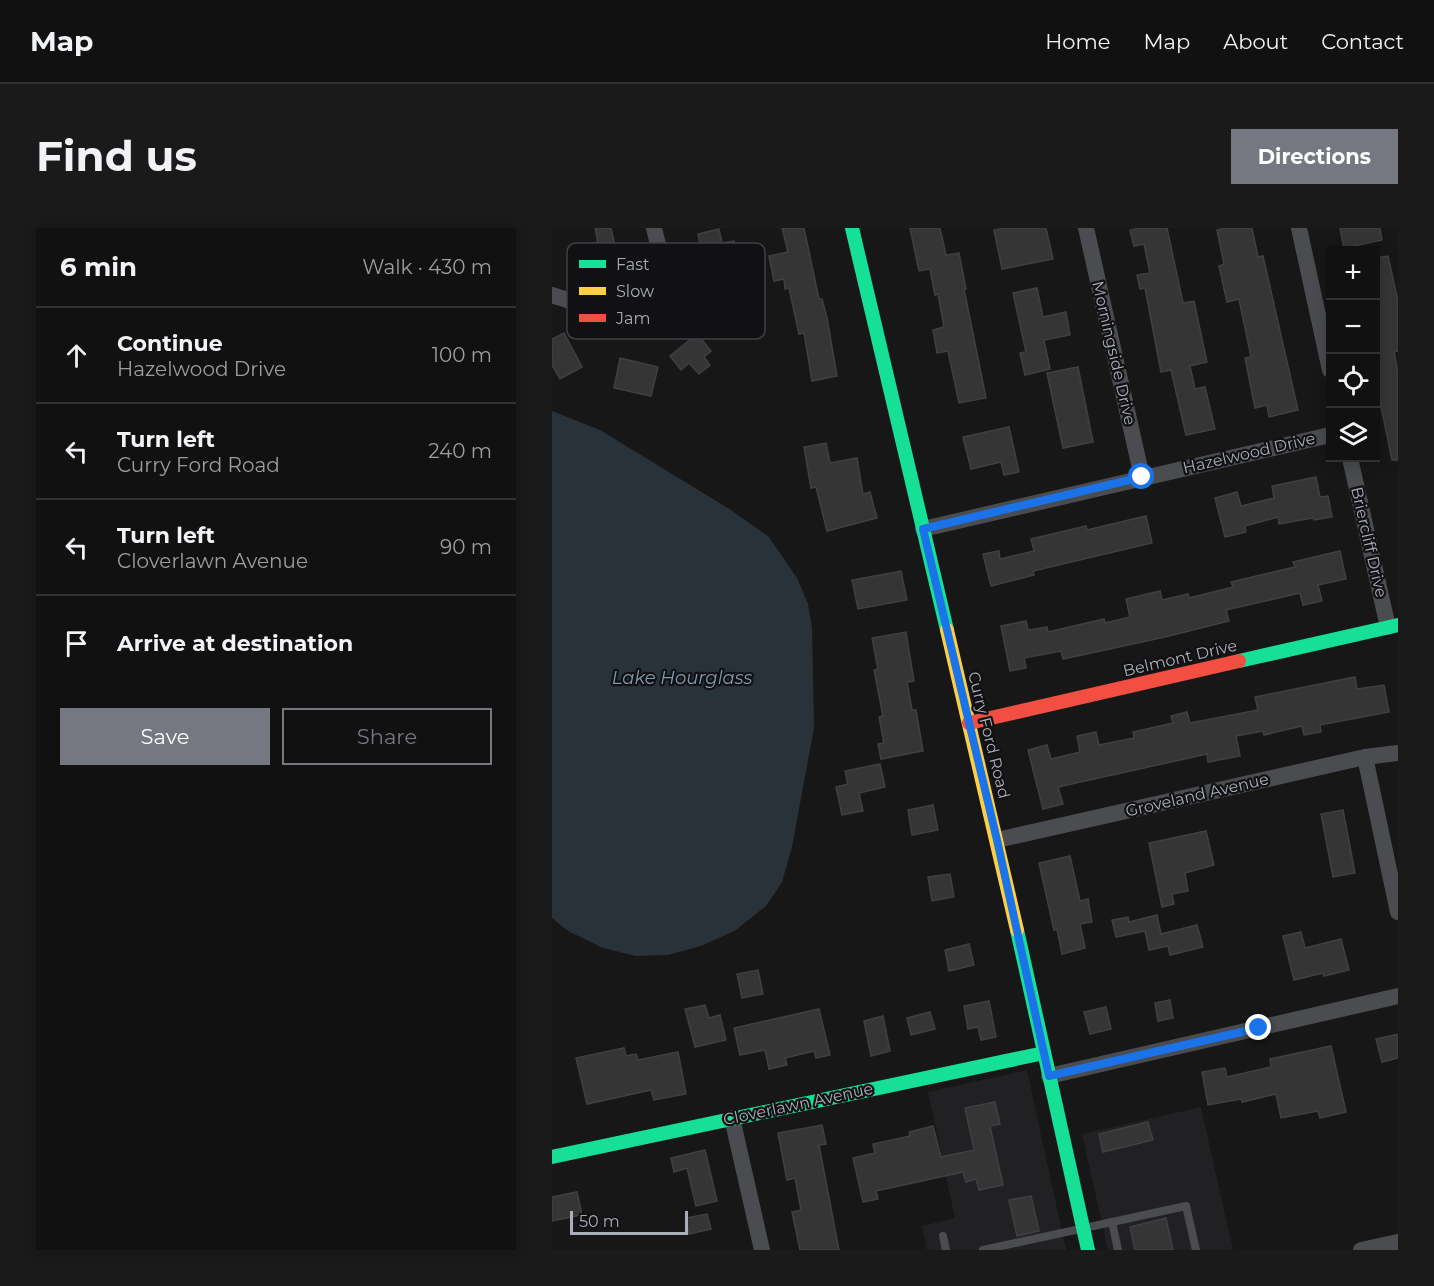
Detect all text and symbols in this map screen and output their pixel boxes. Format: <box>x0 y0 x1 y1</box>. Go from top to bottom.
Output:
text: Map <box>30 24 93 58</box>
text: Home <box>1045 29 1110 54</box>
text: Map <box>1143 29 1190 54</box>
text: About <box>1223 29 1288 54</box>
text: Contact <box>1321 29 1404 54</box>
button: Directions <box>1231 129 1398 184</box>
text: Find us <box>36 130 197 182</box>
legend <box>567 243 765 339</box>
map controls <box>1326 246 1380 462</box>
button: + <box>1326 246 1380 300</box>
text: 6 min <box>60 251 137 283</box>
text: Walk · 430 m <box>362 255 492 279</box>
text: Fast <box>616 255 650 274</box>
street label: Morningside Drive <box>1088 279 1140 427</box>
text: Slow <box>616 282 654 301</box>
button: − <box>1326 300 1380 354</box>
text: Jam <box>615 309 650 328</box>
text: Continue <box>117 330 223 357</box>
icon: ahead <box>60 339 93 372</box>
text: 100 m <box>432 343 492 367</box>
button: locate <box>1326 354 1380 408</box>
text: Hazelwood Drive <box>117 357 286 381</box>
button: layers <box>1326 408 1380 462</box>
text: Turn left <box>117 426 215 453</box>
street label: Hazelwood Drive <box>1181 429 1317 477</box>
icon: left <box>60 435 93 468</box>
text: 240 m <box>428 439 492 463</box>
text: Curry Ford Road <box>117 453 280 477</box>
route start <box>1128 463 1154 489</box>
street label: Briercliff Drive <box>1347 485 1391 599</box>
text: Turn left <box>117 522 215 549</box>
icon: left <box>60 531 93 564</box>
text: 90 m <box>440 535 492 559</box>
text: Cloverlawn Avenue <box>117 549 308 573</box>
icon: arrive <box>60 627 93 660</box>
text: Arrive at destination <box>117 630 353 657</box>
street label: Belmont Drive <box>1121 636 1239 680</box>
water label: Lake Hourglass <box>612 667 752 689</box>
street label: Curry Ford Road <box>964 670 1014 800</box>
button: Save <box>60 708 270 765</box>
button: Share <box>282 708 492 765</box>
street label: Groveland Avenue <box>1124 769 1270 821</box>
route end <box>1245 1014 1271 1040</box>
street label: Cloverlawn Avenue <box>721 1079 875 1129</box>
scale bar <box>570 1208 688 1236</box>
text: 50 m <box>579 1212 620 1231</box>

